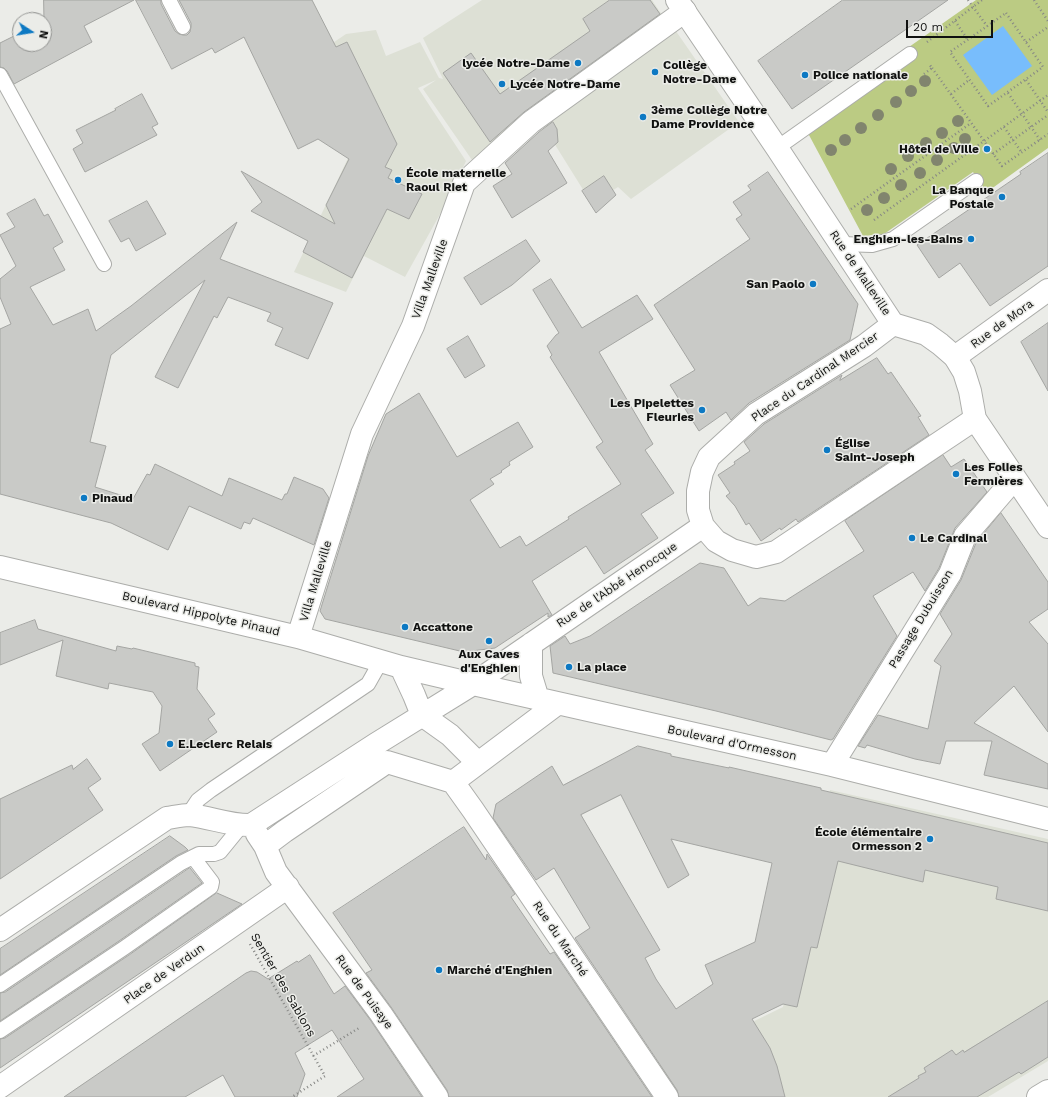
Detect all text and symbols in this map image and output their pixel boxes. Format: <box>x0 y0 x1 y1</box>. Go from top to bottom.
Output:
north arrow <box>12 12 52 52</box>
scale bar <box>908 12 995 38</box>
text: 20 m <box>913 20 943 34</box>
text: N <box>36 29 50 40</box>
place label: lycée Notre-Dame <box>462 56 570 70</box>
marker: lycée Notre-Dame <box>573 58 583 68</box>
place label: Collège Notre-Dame <box>663 58 736 86</box>
marker: Collège Notre-Dame <box>650 67 660 77</box>
place label: Police nationale <box>813 68 908 82</box>
marker: Police nationale <box>800 70 810 80</box>
place label: Lycée Notre-Dame <box>510 77 620 91</box>
marker: Lycée Notre-Dame <box>497 79 507 89</box>
place label: 3ème Collège Notre Dame Providence <box>651 103 767 131</box>
marker: 3ème Collège Notre Dame Providence <box>638 112 648 122</box>
place label: Hôtel de Ville <box>899 142 979 156</box>
marker: Hôtel de Ville <box>982 144 992 154</box>
place label: École maternelle Raoul Riet <box>406 166 506 194</box>
marker: École maternelle Raoul Riet <box>393 175 403 185</box>
place label: La Banque Postale <box>932 183 994 211</box>
marker: La Banque Postale <box>997 192 1007 202</box>
street label: Rue de Malleville <box>826 228 894 318</box>
place label: Enghien-les-Bains <box>854 232 963 246</box>
marker: Enghien-les-Bains <box>966 234 976 244</box>
street label: Villa Malleville <box>409 237 451 321</box>
place label: San Paolo <box>746 277 805 291</box>
marker: San Paolo <box>808 279 818 289</box>
street label: Rue de Mora <box>968 297 1036 351</box>
street label: Place du Cardinal Mercier <box>749 329 881 425</box>
place label: Les Pipelettes Fleuries <box>610 396 694 424</box>
marker: Les Pipelettes Fleuries <box>697 405 707 415</box>
place label: Église Saint-Joseph <box>835 436 915 464</box>
marker: Église Saint-Joseph <box>822 445 832 455</box>
place label: Les Folies Fermières <box>964 460 1023 488</box>
marker: Les Folies Fermières <box>951 469 961 479</box>
place label: Pinaud <box>92 491 133 505</box>
marker: Pinaud <box>79 493 89 503</box>
place label: Le Cardinal <box>920 531 987 545</box>
marker: Le Cardinal <box>907 533 917 543</box>
street label: Villa Malleville <box>297 539 335 623</box>
street label: Rue de l'Abbé Henocque <box>554 539 680 631</box>
street label: Passage Dubuisson <box>886 567 956 671</box>
street label: Boulevard Hippolyte Pinaud <box>121 589 281 639</box>
place label: Accattone <box>413 620 473 634</box>
marker: Accattone <box>400 622 410 632</box>
marker: Aux Caves d'Enghien <box>484 636 494 646</box>
place label: Aux Caves d'Enghien <box>459 647 519 675</box>
place label: La place <box>577 660 627 674</box>
marker: La place <box>564 662 574 672</box>
street label: Boulevard d'Ormesson <box>666 722 798 764</box>
place label: E.Leclerc Relais <box>178 737 272 751</box>
marker: E.Leclerc Relais <box>165 739 175 749</box>
place label: École élémentaire Ormesson 2 <box>815 825 922 853</box>
marker: École élémentaire Ormesson 2 <box>925 834 935 844</box>
street label: Rue du Marché <box>529 898 591 980</box>
street label: Sentier des Sablons <box>247 931 319 1039</box>
street label: Place de Verdun <box>121 941 207 1007</box>
street label: Rue de Puisaye <box>332 952 396 1032</box>
place label: Marché d'Enghien <box>447 963 552 977</box>
marker: Marché d'Enghien <box>434 965 444 975</box>

